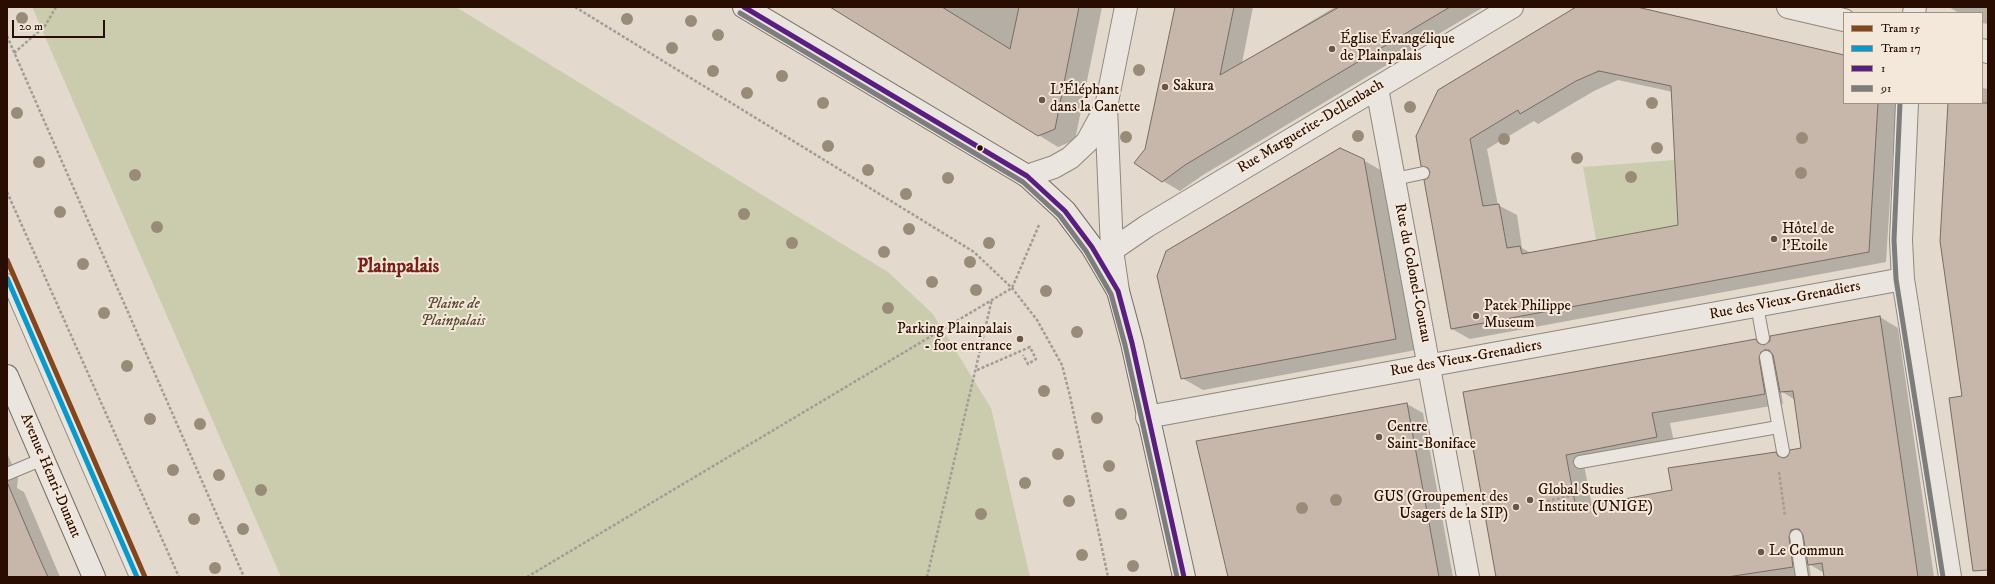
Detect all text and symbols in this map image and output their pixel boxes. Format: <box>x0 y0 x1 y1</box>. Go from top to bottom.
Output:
scale bar <box>14 12 107 38</box>
legend <box>1843 12 1983 104</box>
text: 20 m <box>19 19 43 34</box>
text: Tram 15 <box>1881 21 1920 36</box>
place label: Église Évangélique de Plainpalais <box>1340 31 1455 66</box>
text: Tram 17 <box>1881 41 1921 56</box>
marker: Église Évangélique de Plainpalais <box>1327 44 1337 54</box>
text: 1 <box>1881 61 1885 76</box>
street label: Rue Marguerite-Dellenbach <box>1235 76 1387 178</box>
place label: Sakura <box>1173 78 1214 96</box>
text: 91 <box>1881 81 1891 96</box>
place label: L'Éléphant dans la Canette <box>1050 82 1140 117</box>
marker: Sakura <box>1160 82 1170 92</box>
marker: L'Éléphant dans la Canette <box>1037 95 1047 105</box>
unlabelled marker <box>975 143 985 153</box>
street label: Rue du Colonel-Coutau <box>1390 202 1434 344</box>
place label: Hôtel de l'Etoile <box>1782 221 1834 256</box>
marker: Hôtel de l'Etoile <box>1769 234 1779 244</box>
district label: Plainpalais <box>357 257 439 279</box>
street label: Rue des Vieux-Grenadiers <box>1708 278 1862 324</box>
park label: Plaine de Plainpalais <box>421 296 485 331</box>
place label: Patek Philippe Museum <box>1484 298 1571 333</box>
marker: Patek Philippe Museum <box>1471 311 1481 321</box>
place label: Parking Plainpalais - foot entrance <box>897 321 1012 356</box>
marker: Parking Plainpalais - foot entrance <box>1015 334 1025 344</box>
street label: Rue des Vieux-Grenadiers <box>1389 337 1543 381</box>
street label: Avenue Henri-Dunant <box>16 411 84 541</box>
place label: Centre Saint-Boniface <box>1387 419 1476 454</box>
marker: Centre Saint-Boniface <box>1374 432 1384 442</box>
place label: Global Studies Institute (UNIGE) <box>1538 482 1653 517</box>
place label: GUS (Groupement des Usagers de la SIP) <box>1374 489 1508 524</box>
marker: Global Studies Institute (UNIGE) <box>1525 495 1535 505</box>
marker: GUS (Groupement des Usagers de la SIP) <box>1511 502 1521 512</box>
place label: Le Commun <box>1769 543 1844 561</box>
marker: Le Commun <box>1756 547 1766 557</box>

